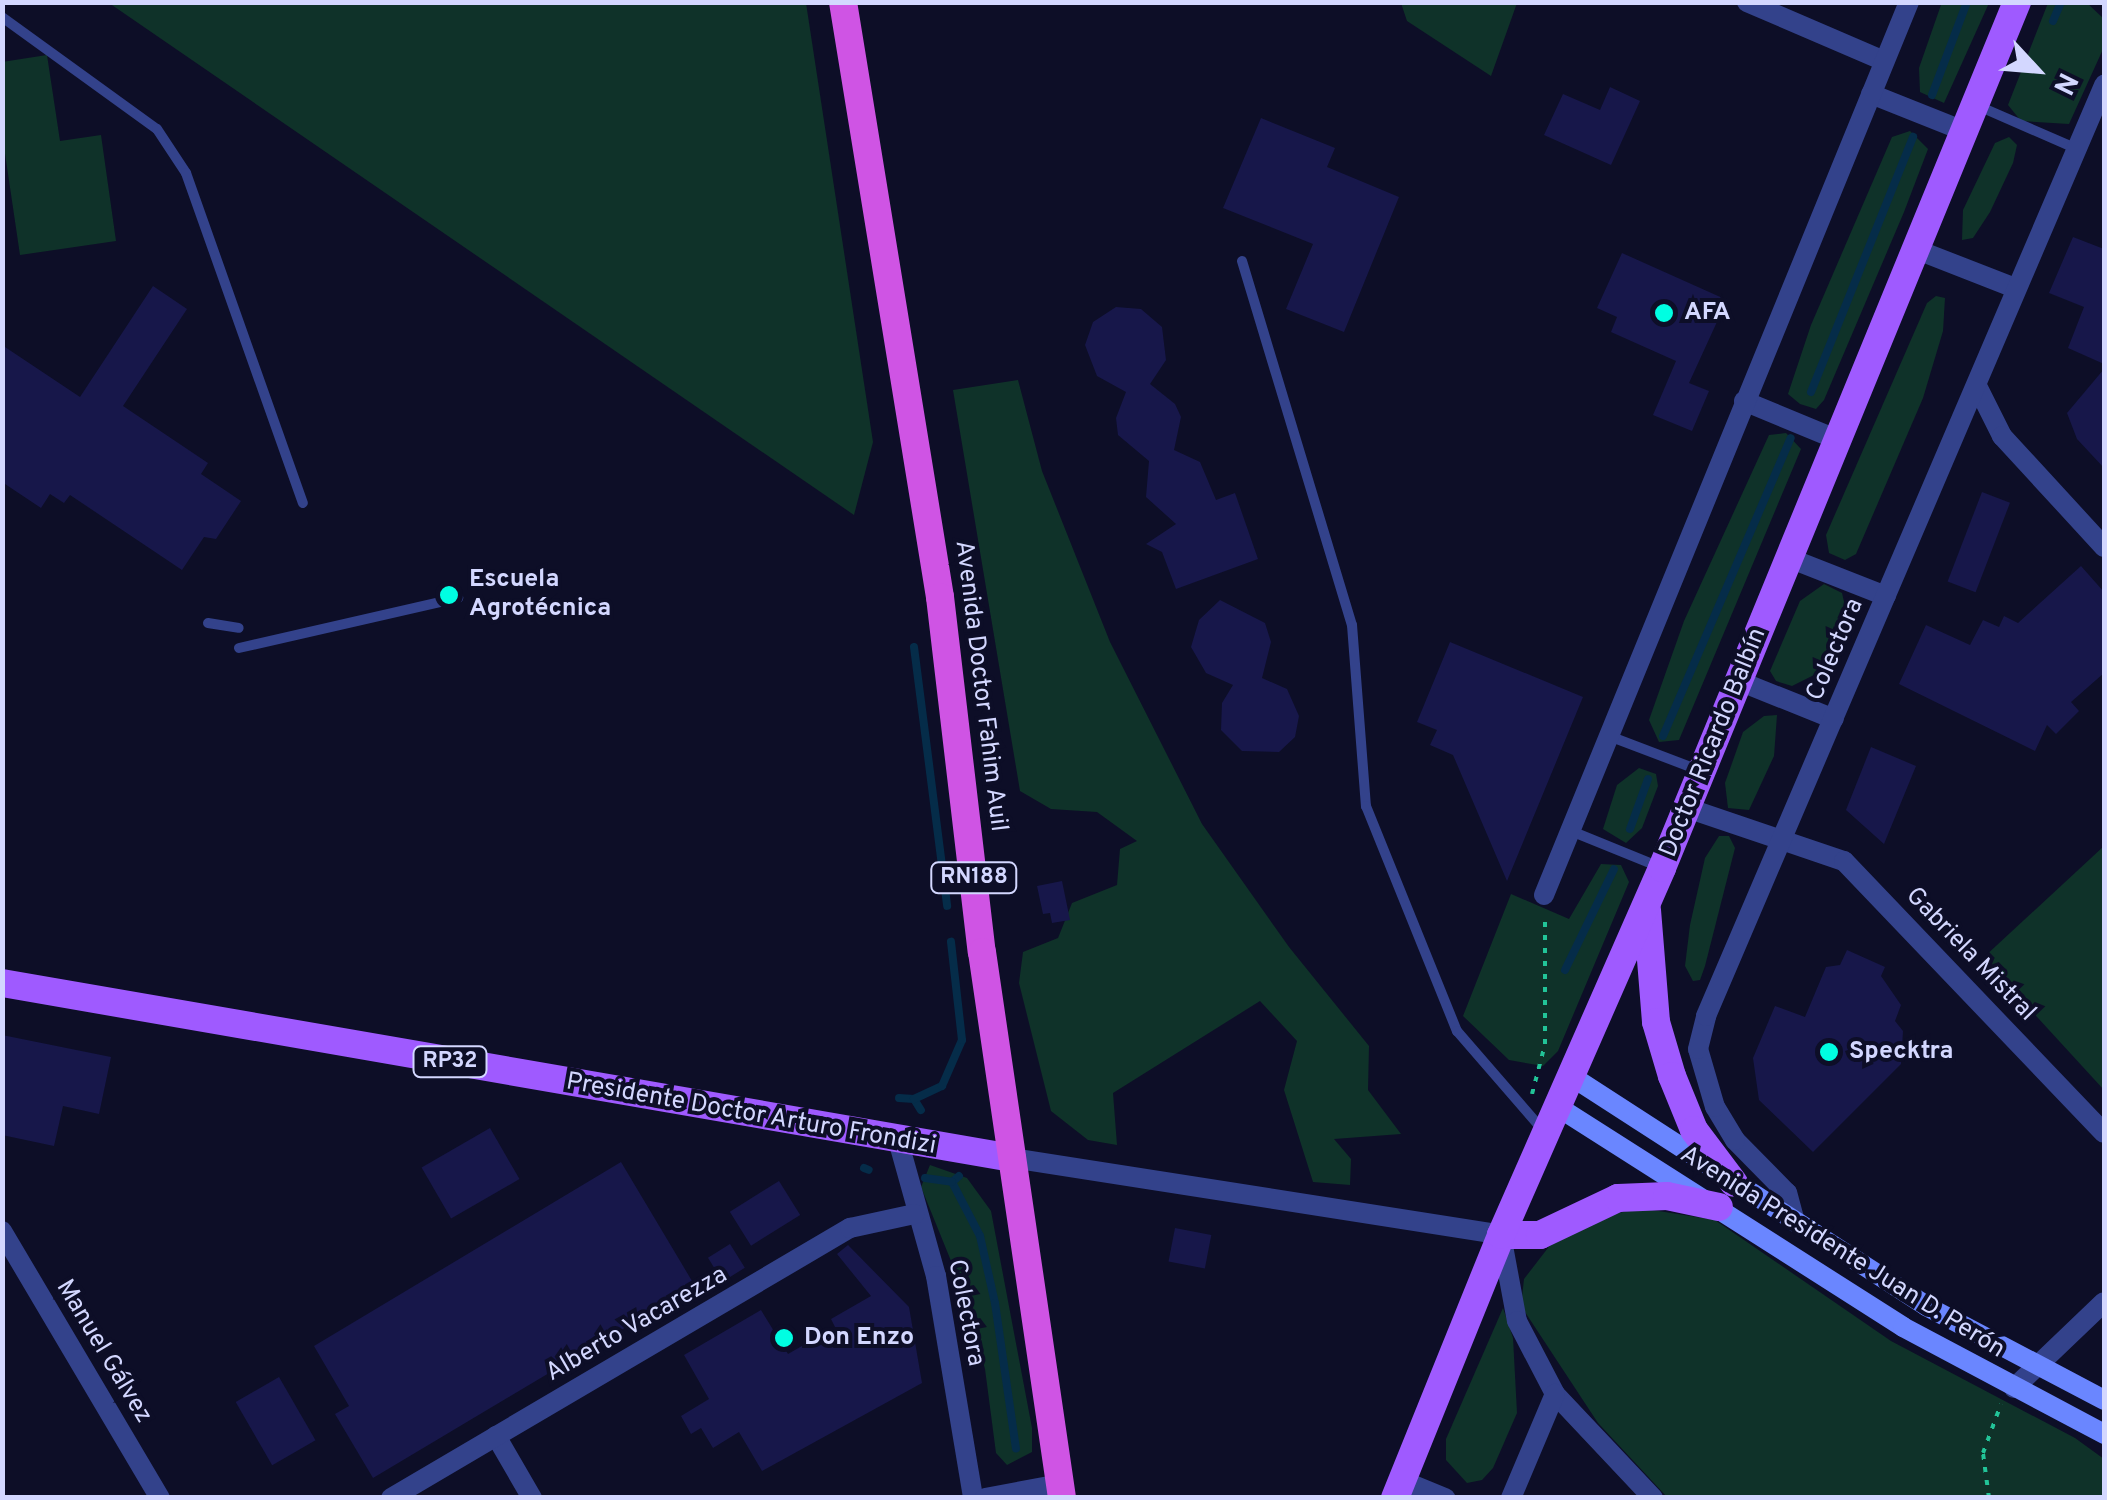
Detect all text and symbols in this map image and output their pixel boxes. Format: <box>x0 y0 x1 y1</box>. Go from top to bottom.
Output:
north arrow <box>1987 20 2087 120</box>
text: N <box>2043 66 2085 100</box>
place label: AFA <box>1684 298 1731 328</box>
marker: AFA <box>1653 302 1675 324</box>
street label: Avenida Doctor Fahim Auil <box>947 538 1013 834</box>
place label: Escuela Agrotécnica <box>469 566 611 625</box>
marker: Escuela Agrotécnica <box>438 584 460 606</box>
street label: Colectora <box>1801 594 1871 706</box>
street label: Doctor Ricardo Balbín <box>1654 624 1774 862</box>
road number: RN188 <box>929 861 1019 895</box>
street label: Gabriela Mistral <box>1899 882 2041 1028</box>
place label: Specktra <box>1849 1037 1954 1067</box>
marker: Specktra <box>1818 1041 1840 1063</box>
road number: RP32 <box>412 1045 488 1079</box>
street label: Presidente Doctor Arturo Frondizi <box>563 1068 939 1162</box>
street label: Avenida Presidente Juan D. Perón <box>1674 1140 2010 1366</box>
street label: Colectora <box>940 1257 990 1369</box>
street label: Alberto Vacarezza <box>541 1261 733 1389</box>
street label: Manuel Gálvez <box>48 1275 158 1429</box>
place label: Don Enzo <box>804 1323 914 1353</box>
marker: Don Enzo <box>773 1327 795 1349</box>

